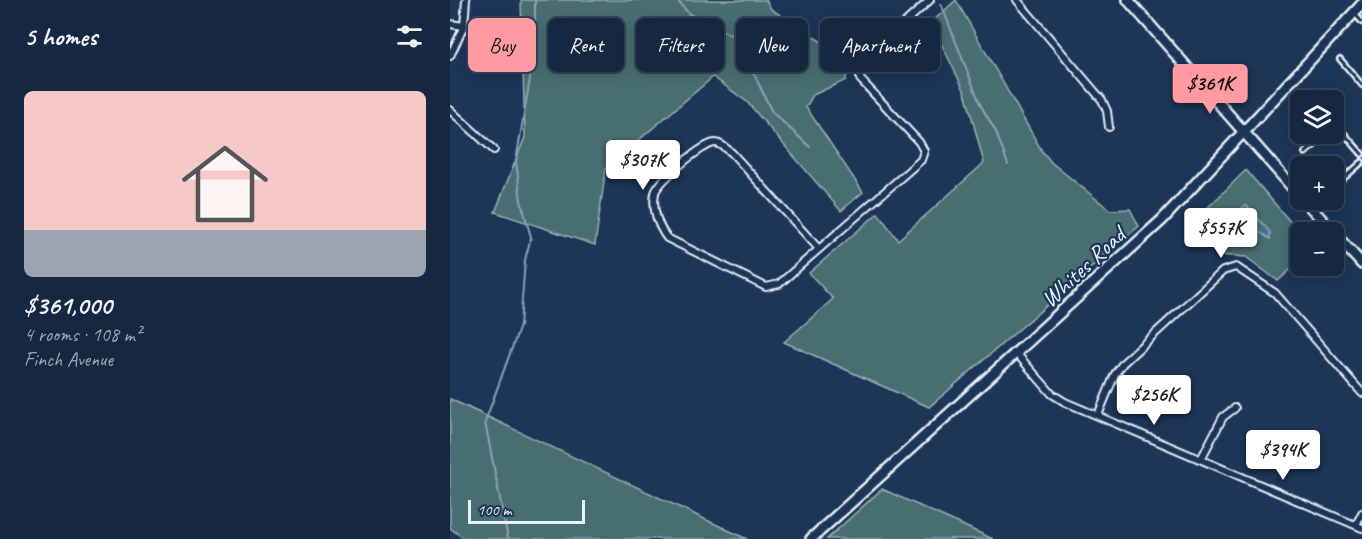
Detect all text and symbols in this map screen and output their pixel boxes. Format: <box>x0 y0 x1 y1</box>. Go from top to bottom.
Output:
chip: Buy <box>468 18 536 72</box>
chip: Rent <box>548 18 624 72</box>
chip: Filters <box>636 18 724 72</box>
chip: New <box>736 18 808 72</box>
chip: Apartment <box>820 18 940 72</box>
text: 5 homes <box>24 20 97 53</box>
icon: filters <box>393 20 426 53</box>
pin: $361K <box>1168 64 1252 115</box>
text: $361K <box>1187 71 1233 96</box>
map controls <box>1290 90 1344 276</box>
button: layers <box>1290 90 1344 144</box>
icon: home <box>171 130 279 238</box>
pin: $307K <box>601 140 685 191</box>
text: $307K <box>620 147 666 172</box>
button: + <box>1290 156 1344 210</box>
pin: $557K <box>1179 208 1263 259</box>
text: $557K <box>1198 215 1244 240</box>
street label: Whites Road <box>1035 218 1134 314</box>
button: − <box>1290 222 1344 276</box>
text: $361,000 <box>24 289 112 322</box>
text: 4 rooms · 108 m² <box>24 322 141 347</box>
text: Finch Avenue <box>24 347 113 372</box>
pin: $256K <box>1112 375 1196 426</box>
text: $256K <box>1131 382 1177 407</box>
pin: $394K <box>1241 430 1325 481</box>
text: $394K <box>1260 437 1306 462</box>
scale bar <box>468 497 585 524</box>
text: 100 m <box>477 500 511 520</box>

